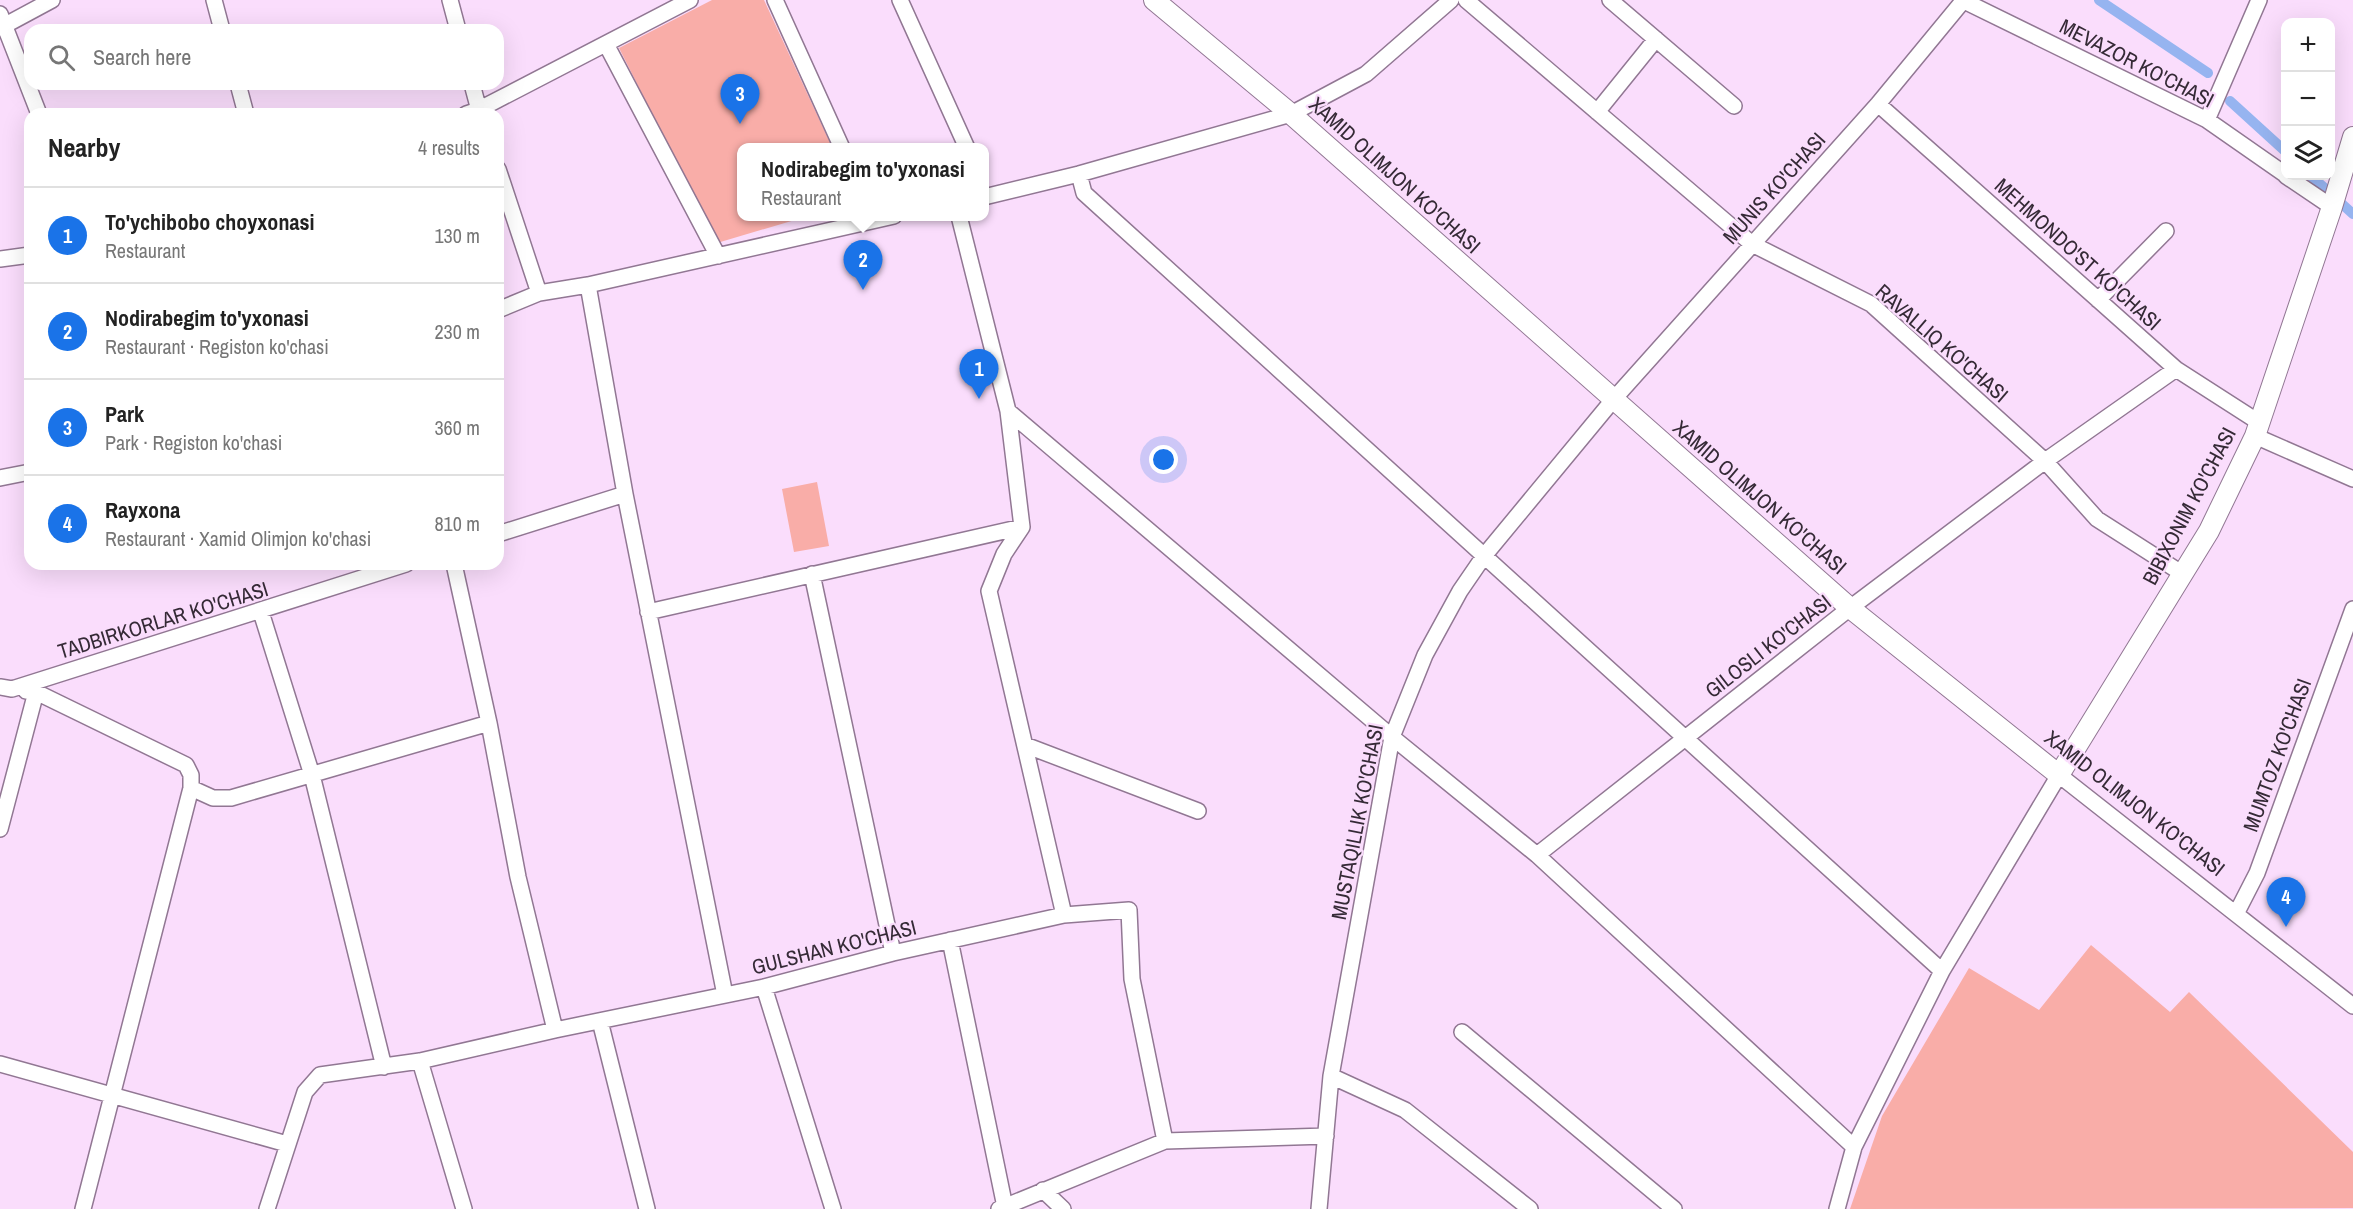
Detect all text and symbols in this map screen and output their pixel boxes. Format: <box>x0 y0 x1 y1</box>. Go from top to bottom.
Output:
street label: MEVAZOR KO'CHASI <box>2055 12 2219 114</box>
map controls <box>2281 18 2335 180</box>
button: + <box>2281 18 2335 72</box>
search box <box>24 24 504 90</box>
icon: search <box>45 41 78 74</box>
text: Search here <box>93 42 191 72</box>
button: − <box>2281 72 2335 126</box>
pin: 3 <box>720 74 760 124</box>
street label: XAMID OLIMJON KO'CHASI <box>1303 90 1487 260</box>
street label: MUNIS KO'CHASI <box>1716 126 1832 250</box>
button: layers <box>2281 126 2335 180</box>
text: Nearby <box>48 130 120 165</box>
text: 4 results <box>418 134 480 161</box>
popup <box>737 143 989 221</box>
text: Nodirabegim to'yxonasi <box>761 154 965 184</box>
street label: MEHMONDO'ST KO'CHASI <box>1988 171 2168 337</box>
text: Restaurant <box>761 184 841 211</box>
text: To'ychibobo choyxonasi <box>105 207 315 237</box>
text: 1 <box>63 222 72 249</box>
text: 130 m <box>434 222 480 249</box>
text: Restaurant <box>105 237 185 264</box>
pin: 2 <box>844 240 882 290</box>
street label: RAVALLIQ KO'CHASI <box>1869 277 2015 409</box>
text: Nodirabegim to'yxonasi <box>105 303 309 333</box>
text: 2 <box>63 318 72 345</box>
text: 230 m <box>434 318 480 345</box>
text: Restaurant · Registon ko'chasi <box>105 333 329 360</box>
pin: 1 <box>960 350 998 399</box>
text: Park <box>105 399 144 429</box>
street label: XAMID OLIMJON KO'CHASI <box>1667 413 1853 581</box>
text: 3 <box>63 414 72 441</box>
text: 360 m <box>434 414 480 441</box>
street label: BIBIXONIM KO'CHASI <box>2135 422 2243 590</box>
text: Park · Registon ko'chasi <box>105 429 282 456</box>
your location <box>1149 445 1178 474</box>
text: Rayxona <box>105 495 180 525</box>
text: 4 <box>63 510 72 537</box>
text: 810 m <box>434 510 480 537</box>
text: Restaurant · Xamid Olimjon ko'chasi <box>105 525 371 552</box>
street label: TADBIRKORLAR KO'CHASI <box>54 574 272 666</box>
street label: GILOSLI KO'CHASI <box>1699 588 1837 704</box>
street label: MUMTOZ KO'CHASI <box>2236 674 2318 836</box>
street label: MUSTAQILLIK KO'CHASI <box>1324 722 1390 922</box>
street label: XAMID OLIMJON KO'CHASI <box>2039 723 2231 883</box>
pin: 4 <box>2266 878 2306 927</box>
street label: GULSHAN KO'CHASI <box>749 913 919 981</box>

